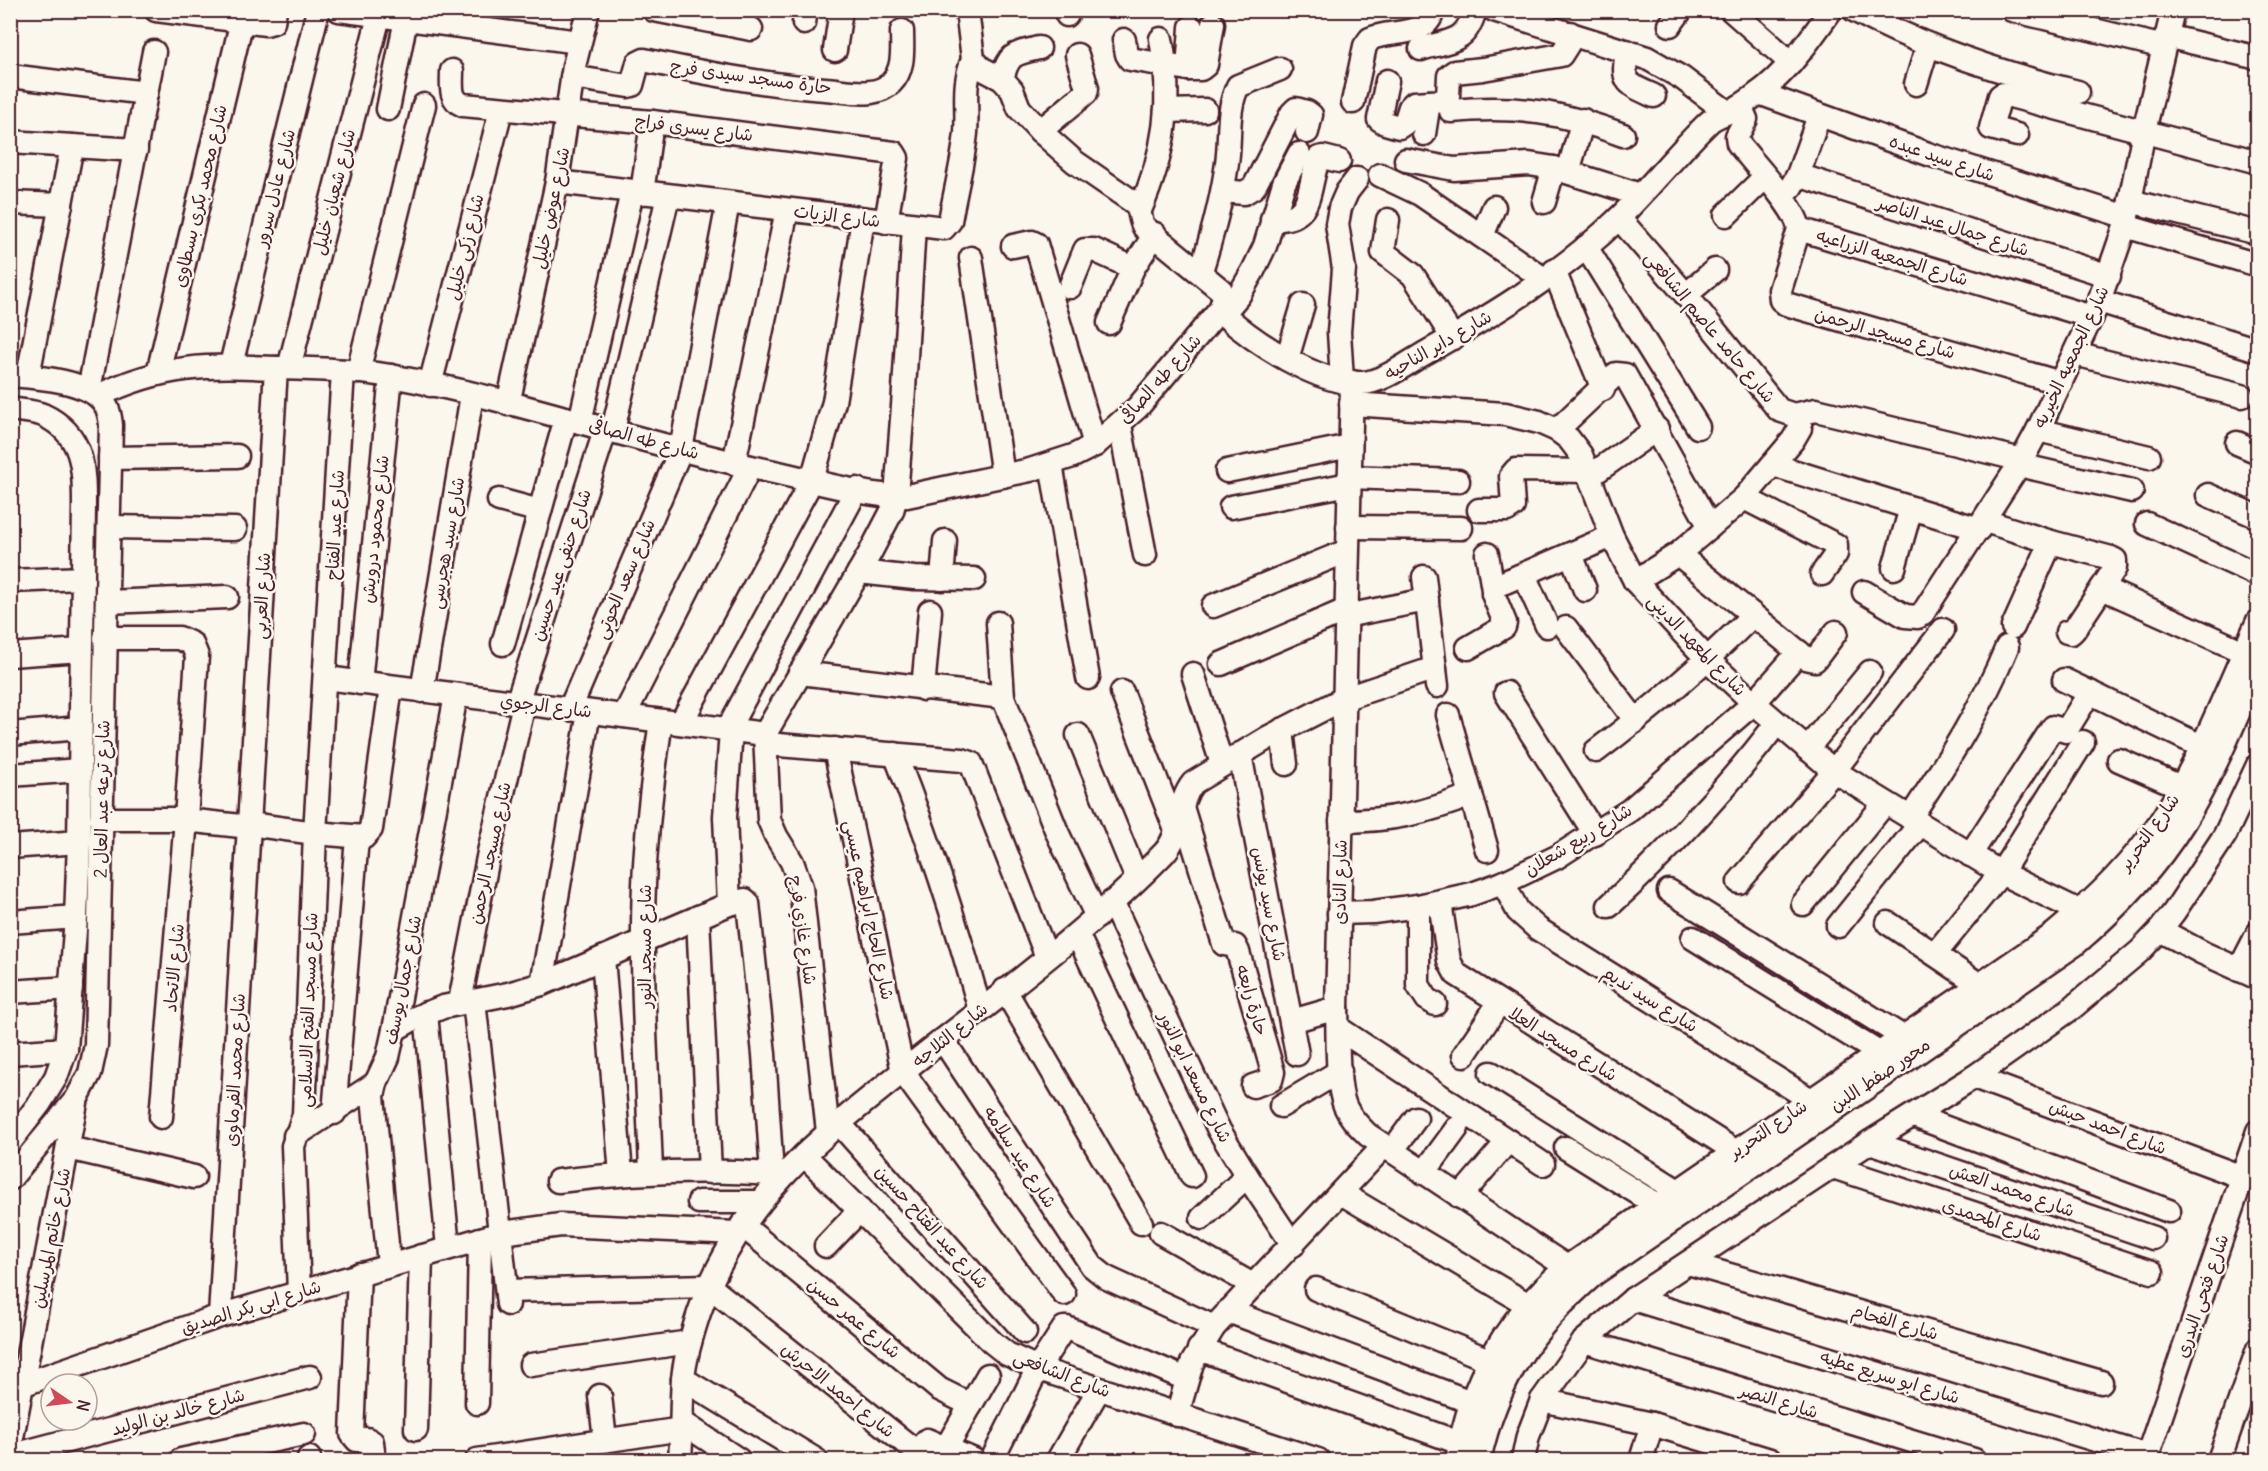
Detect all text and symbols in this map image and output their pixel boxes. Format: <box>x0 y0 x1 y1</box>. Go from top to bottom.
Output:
street label: حارة مسجد سيدى فرج <box>669 54 833 100</box>
street label: شارع محمد بكرى بسطاوى <box>167 102 233 290</box>
street label: شارع يسرى فراج <box>633 109 755 147</box>
street label: شارع عادل سرور <box>248 126 301 251</box>
street label: شارع شعبان خليل <box>307 126 361 258</box>
street label: شارع سيد عبده <box>1886 129 1998 187</box>
street label: شارع عوض خليل <box>526 145 576 271</box>
street label: شارع جمال عبد الناصر <box>1872 189 2032 262</box>
street label: شارع زكى خليل <box>440 191 490 303</box>
street label: شارع الزيات <box>792 199 882 233</box>
street label: شارع الجمعيه الزراعيه <box>1813 222 1971 292</box>
street label: شارع حامد عاصم الشافعى <box>1638 246 1781 409</box>
street label: شارع الجمعيه الخيريه <box>2027 282 2115 432</box>
street label: شارع مسجد الرحمن <box>1812 301 1958 365</box>
street label: شارع داير الناحيه <box>1380 305 1496 385</box>
street label: شارع طه الصافى <box>1113 329 1207 429</box>
street label: شارع طه الصافى <box>586 413 702 465</box>
street label: شارع محمود درويش <box>355 454 395 604</box>
street label: شارع عبد الفتاح <box>320 469 350 581</box>
street label: شارع سيد هجرسى <box>424 475 470 611</box>
street label: شارع حنفى عيد حسين <box>525 486 597 644</box>
street label: شارع سعد الحوتى <box>589 515 661 643</box>
street label: شارع العربى <box>248 552 276 640</box>
street label: شارع المعهد الدينى <box>1642 589 1752 701</box>
street label: شارع الرجوي <box>499 688 593 725</box>
street label: شارع ترعه عبد العال 2 <box>89 720 115 878</box>
street label: شارع مسجد الرحمن <box>463 780 517 926</box>
street label: شارع التحرير <box>2112 789 2185 877</box>
street label: شارع ربيع شعلان <box>1519 798 1637 883</box>
street label: شارع الحاج ابراهيم عيسي <box>834 818 900 1003</box>
street label: شارع النادى <box>1327 839 1353 925</box>
street label: شارع سيد يونس <box>1246 845 1292 963</box>
street label: شارع غازي فرج <box>782 874 823 986</box>
street label: شارع مسجد النور <box>633 884 657 1010</box>
street label: شارع مسجد الفتح الاسلامى <box>293 912 323 1108</box>
street label: شارع جمال يوسف <box>379 913 427 1047</box>
street label: شارع الاتحاد <box>158 923 190 1013</box>
street label: شارع سيد نديم <box>1596 960 1703 1040</box>
street label: حارة رابعه <box>1231 961 1274 1038</box>
street label: شارع محمد الفرماوى <box>219 993 251 1147</box>
street label: شارع الثلاجه <box>907 997 993 1073</box>
street label: شارع مسجد العلا <box>1504 1001 1622 1087</box>
street label: شارع مسعد ابو النور <box>1152 1006 1237 1147</box>
street label: محور صفط اللبن <box>1825 1032 1934 1117</box>
street label: شارع التحرير <box>1722 1094 1812 1165</box>
street label: شارع احمد حبش <box>2046 1094 2170 1160</box>
street label: شارع عيد سلامه <box>978 1101 1062 1213</box>
street label: شارع محمد العش <box>1946 1157 2078 1223</box>
street label: شارع عبد الفتاح حسين <box>870 1160 994 1294</box>
street label: شارع خاتم المرسلين <box>26 1166 78 1311</box>
street label: شارع المحمدى <box>1939 1193 2045 1247</box>
street label: شارع فتحى البدرى <box>2170 1231 2234 1361</box>
street label: شارع عمر حسن <box>802 1272 906 1364</box>
street label: شارع ابى بكر الصديق <box>178 1274 324 1340</box>
street label: شارع الفحام <box>1848 1298 1941 1348</box>
street label: شارع احمد الاحرش <box>776 1337 900 1443</box>
street label: شارع ابو سريع عطيه <box>1817 1344 1963 1411</box>
street label: شارع الشافعى <box>1010 1345 1114 1403</box>
north arrow <box>39 1372 99 1432</box>
street label: شارع النصر <box>1735 1377 1821 1424</box>
street label: شارع خالد بن الوليد <box>109 1383 247 1441</box>
text: N <box>73 1398 95 1413</box>

